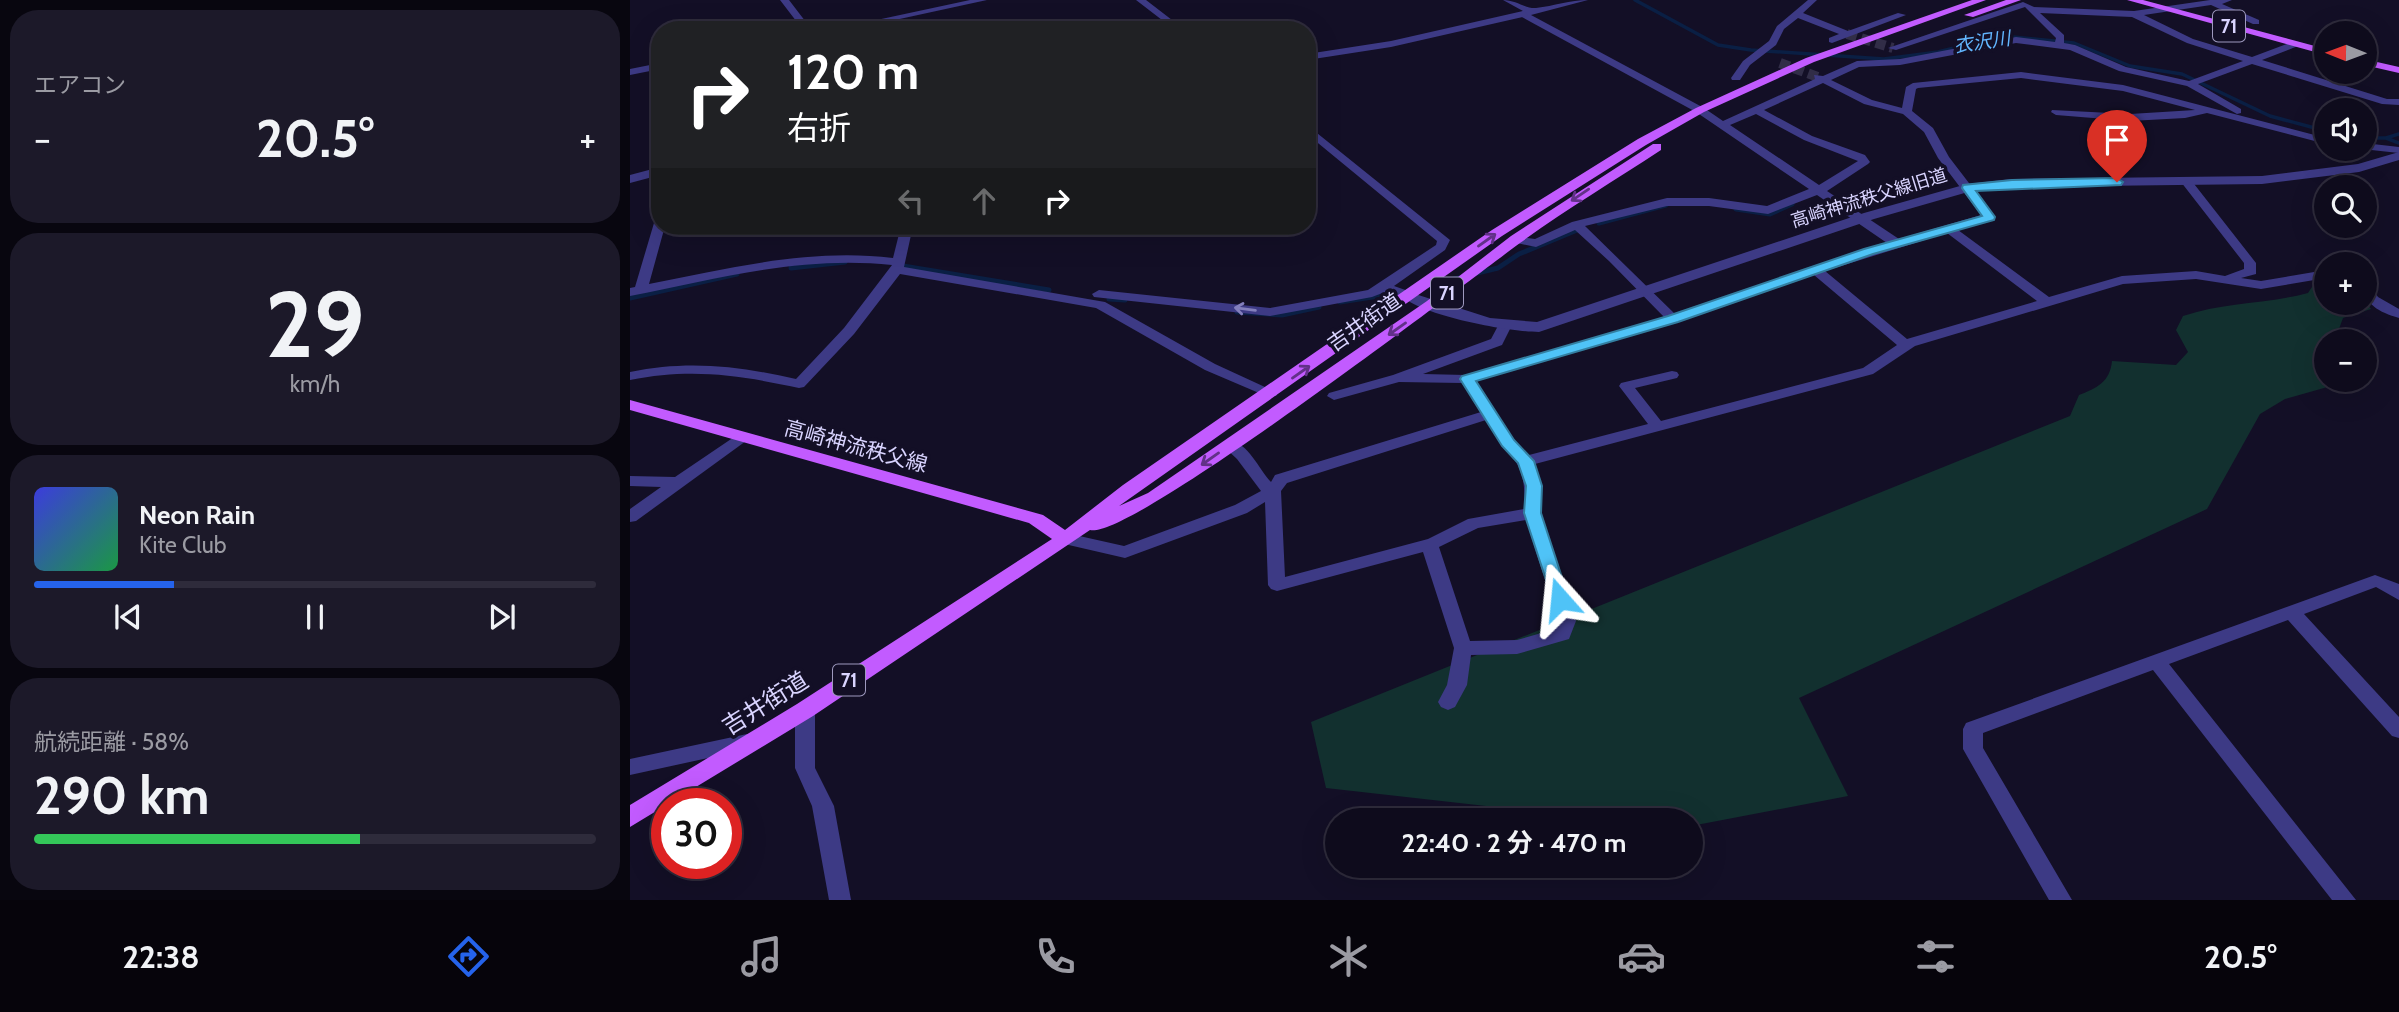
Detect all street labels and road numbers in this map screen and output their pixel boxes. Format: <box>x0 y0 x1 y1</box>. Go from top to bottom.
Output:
road number: 71 <box>2213 10 2245 42</box>
street label: 高崎神流秩父線旧道 <box>1788 164 1950 232</box>
road number: 71 <box>1431 278 1463 308</box>
street label: 吉井街道 <box>1322 288 1406 356</box>
street label: 高崎神流秩父線 <box>782 415 930 477</box>
road number: 71 <box>833 664 865 695</box>
street label: 吉井街道 <box>717 665 813 741</box>

